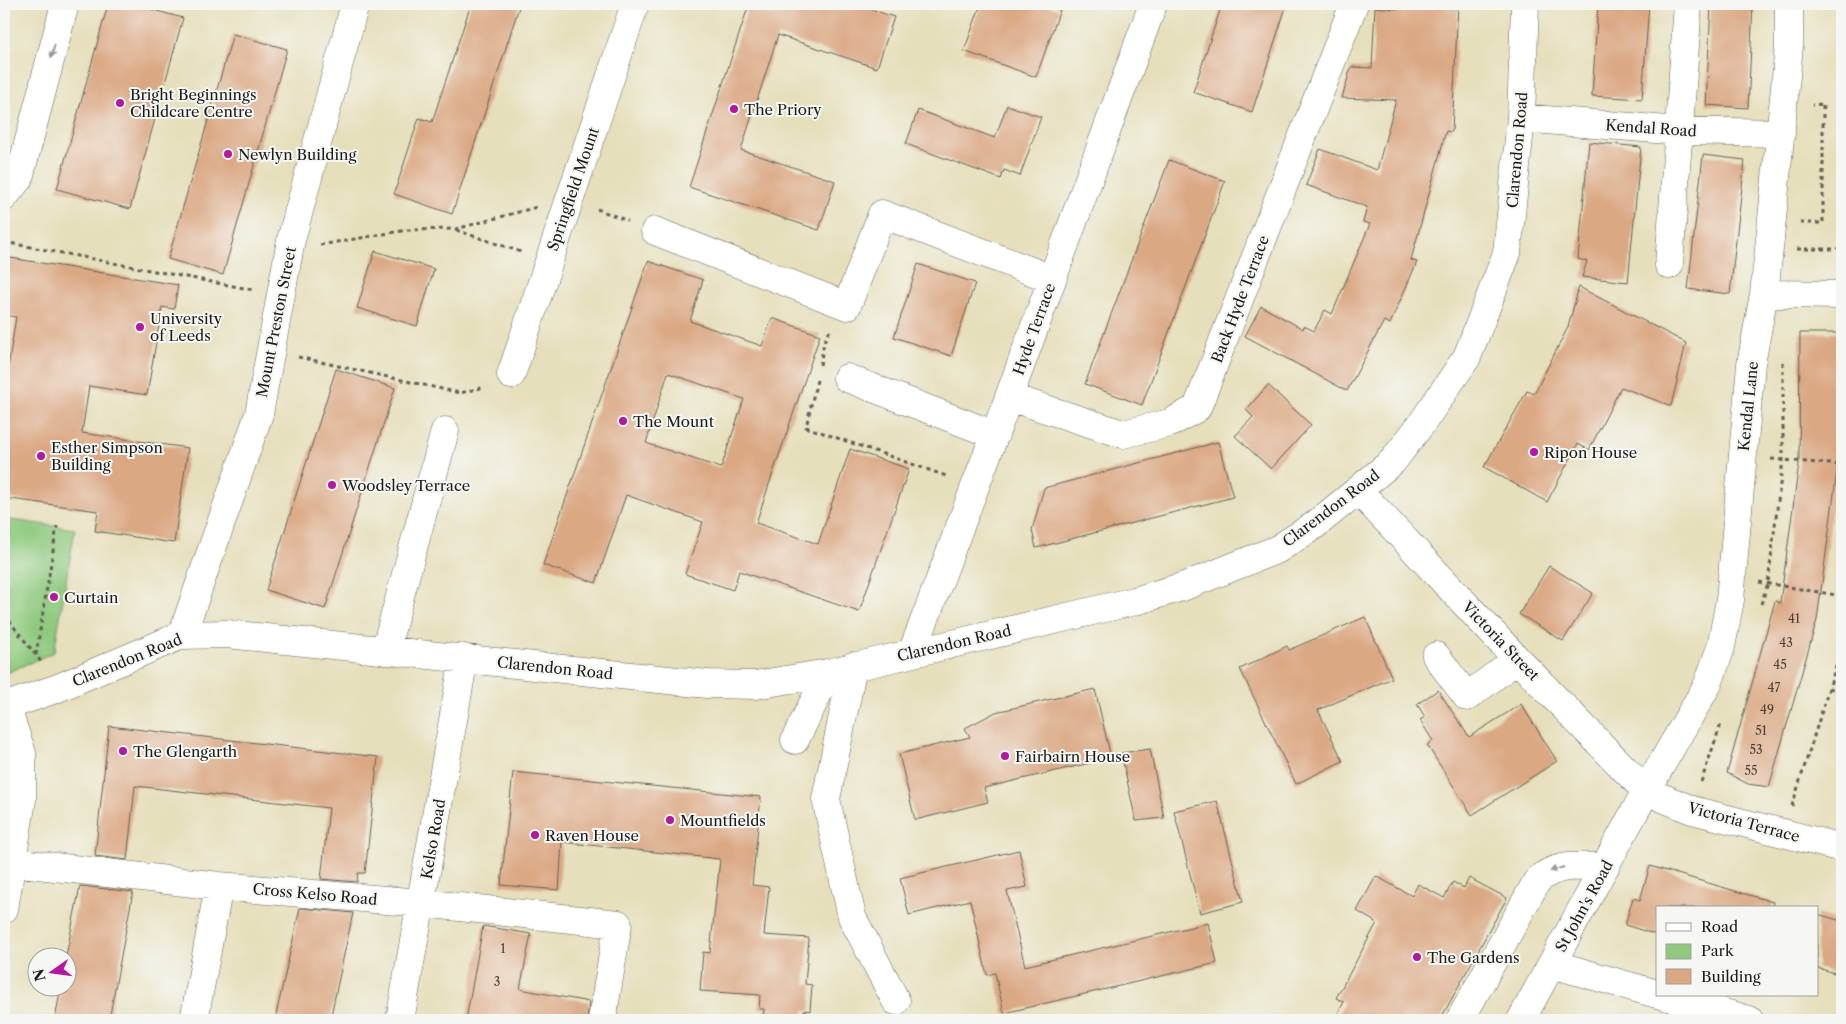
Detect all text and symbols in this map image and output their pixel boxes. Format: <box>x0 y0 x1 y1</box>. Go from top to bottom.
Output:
one-way arrow <box>48 43 56 58</box>
place label: Bright Beginnings Childcare Centre <box>130 85 256 121</box>
street label: Clarendon Road <box>1502 91 1532 209</box>
marker: Bright Beginnings Childcare Centre <box>114 97 126 109</box>
place label: The Priory <box>744 100 822 119</box>
marker: The Priory <box>728 103 740 115</box>
street label: Kendal Road <box>1605 115 1697 141</box>
street label: Springfield Mount <box>543 124 603 253</box>
place label: Newlyn Building <box>238 145 356 164</box>
marker: Newlyn Building <box>222 148 234 160</box>
street label: Back Hyde Terrace <box>1207 233 1273 365</box>
street label: Mount Preston Street <box>252 244 300 399</box>
street label: Hyde Terrace <box>1009 280 1059 378</box>
place label: University of Leeds <box>150 309 223 345</box>
marker: University of Leeds <box>134 321 146 333</box>
street label: Kendal Lane <box>1734 360 1762 452</box>
place label: The Mount <box>633 412 715 431</box>
marker: The Mount <box>617 415 629 427</box>
place label: Esther Simpson Building <box>51 438 163 474</box>
place label: Ripon House <box>1544 443 1637 462</box>
marker: Ripon House <box>1528 446 1540 458</box>
marker: Esther Simpson Building <box>35 450 47 462</box>
street label: Clarendon Road <box>1279 465 1383 551</box>
place label: Woodsley Terrace <box>341 476 470 495</box>
marker: Woodsley Terrace <box>326 479 338 491</box>
place label: Curtain <box>64 588 119 607</box>
marker: Curtain <box>48 591 60 603</box>
street label: Victoria Street <box>1458 597 1544 685</box>
house number: 41 <box>1788 611 1800 626</box>
street label: Clarendon Road <box>895 621 1013 665</box>
street label: Clarendon Road <box>69 629 185 691</box>
house number: 43 <box>1779 635 1793 650</box>
street label: Clarendon Road <box>496 652 614 684</box>
house number: 45 <box>1773 657 1787 672</box>
house number: 47 <box>1768 680 1781 695</box>
house number: 49 <box>1760 702 1774 717</box>
house number: 51 <box>1755 723 1767 738</box>
place label: The Glengarth <box>133 742 238 761</box>
house number: 53 <box>1749 742 1763 757</box>
marker: The Glengarth <box>117 745 129 757</box>
place label: Fairbairn House <box>1015 747 1130 766</box>
marker: Fairbairn House <box>999 750 1011 762</box>
house number: 55 <box>1744 763 1758 778</box>
street label: Kelso Road <box>417 797 449 881</box>
street label: Victoria Terrace <box>1685 798 1802 846</box>
place label: Mountfields <box>680 811 766 830</box>
marker: Mountfields <box>664 814 676 826</box>
place label: Raven House <box>545 826 639 845</box>
marker: Raven House <box>529 829 541 841</box>
street label: St John's Road <box>1551 857 1617 955</box>
one-way arrow <box>1549 865 1565 873</box>
street label: Cross Kelso Road <box>252 879 378 909</box>
legend <box>1656 906 1818 996</box>
text: Road <box>1701 917 1738 936</box>
house number: 1 <box>500 941 506 956</box>
text: Park <box>1701 941 1735 960</box>
north arrow <box>28 946 78 996</box>
place label: The Gardens <box>1427 948 1520 967</box>
marker: The Gardens <box>1411 951 1423 963</box>
text: N <box>29 967 50 983</box>
text: Building <box>1701 967 1761 986</box>
house number: 3 <box>494 974 500 989</box>

